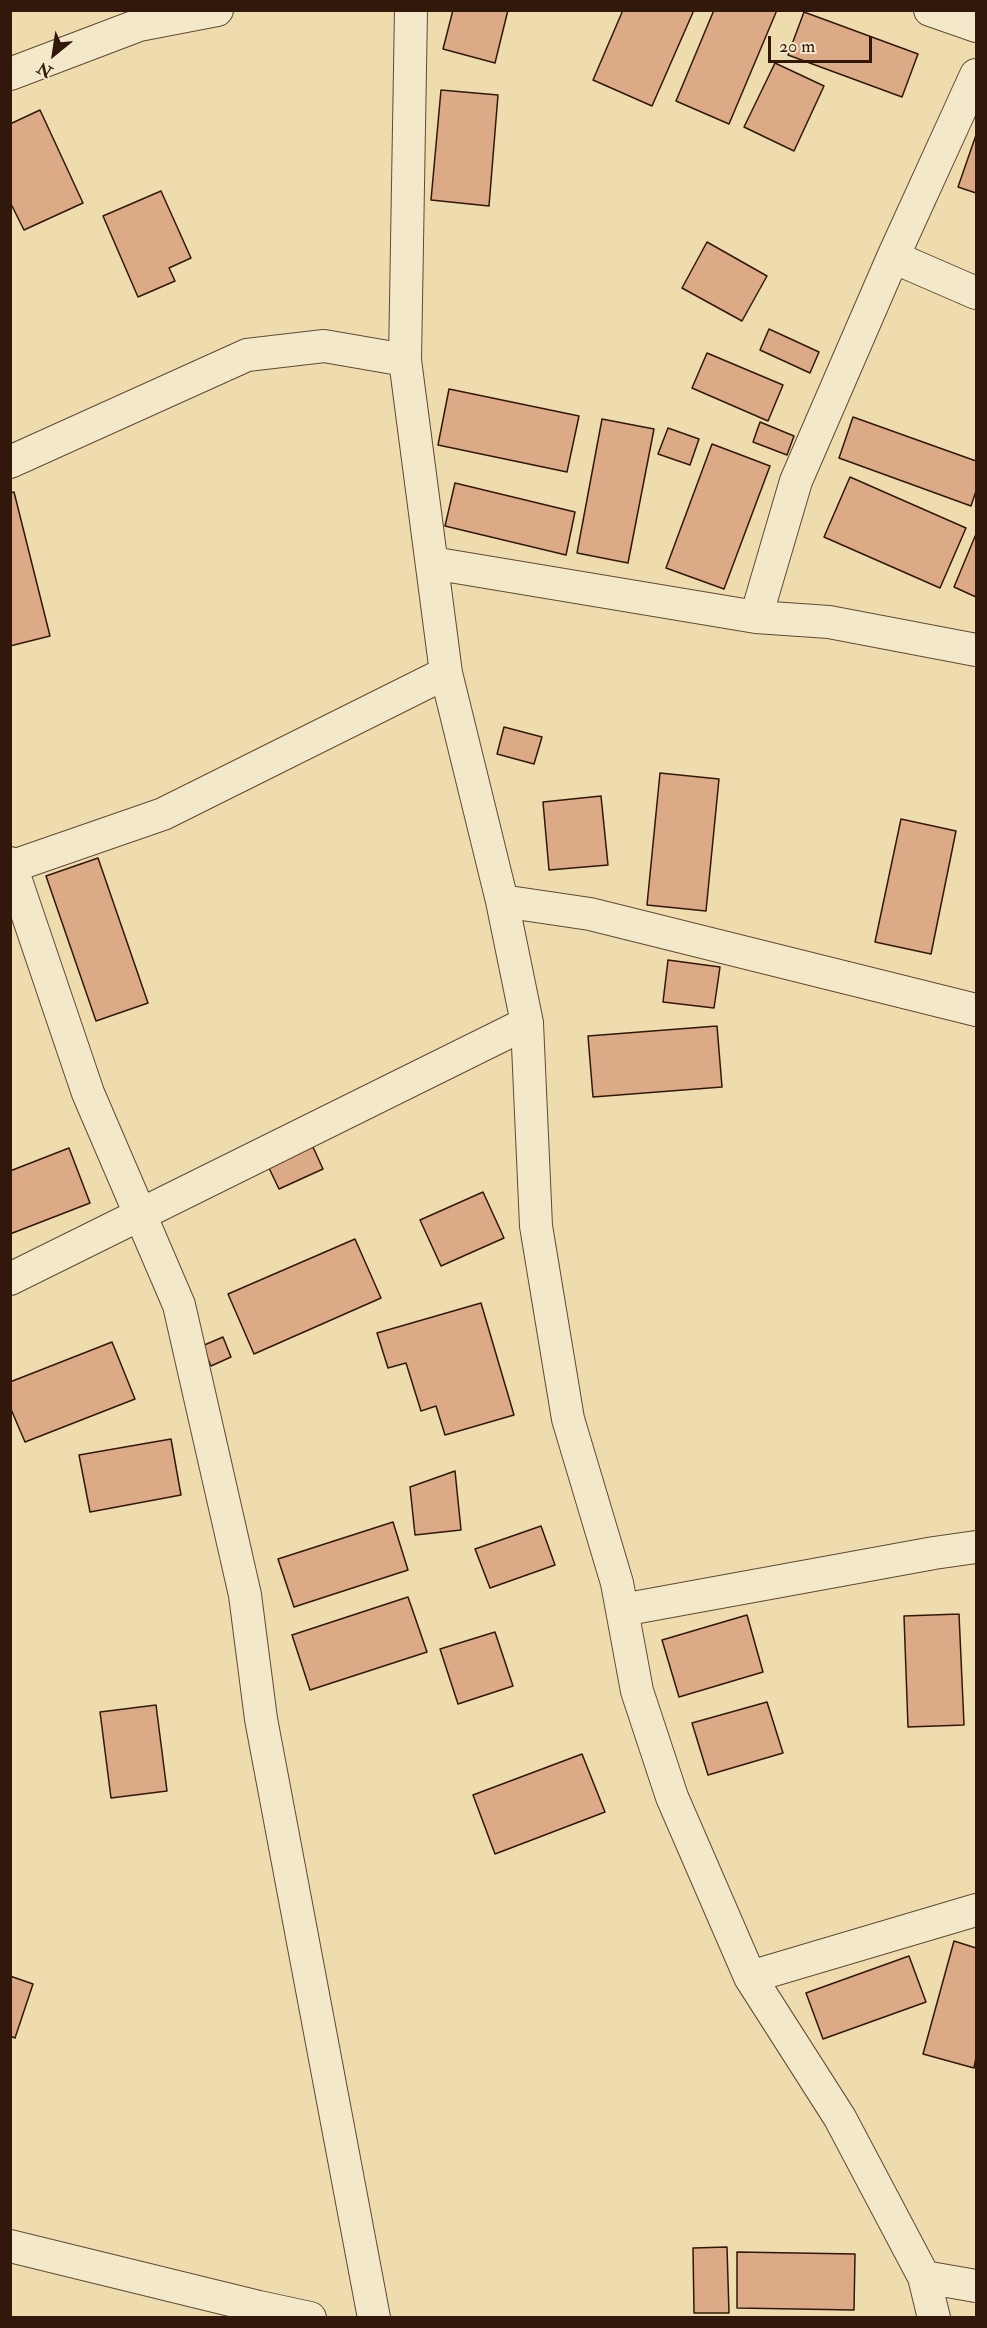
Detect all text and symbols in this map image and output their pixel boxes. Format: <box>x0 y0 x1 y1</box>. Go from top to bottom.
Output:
north arrow <box>24 24 84 84</box>
scale bar <box>771 24 874 62</box>
text: 20 m <box>779 35 815 58</box>
text: N <box>34 57 56 82</box>

